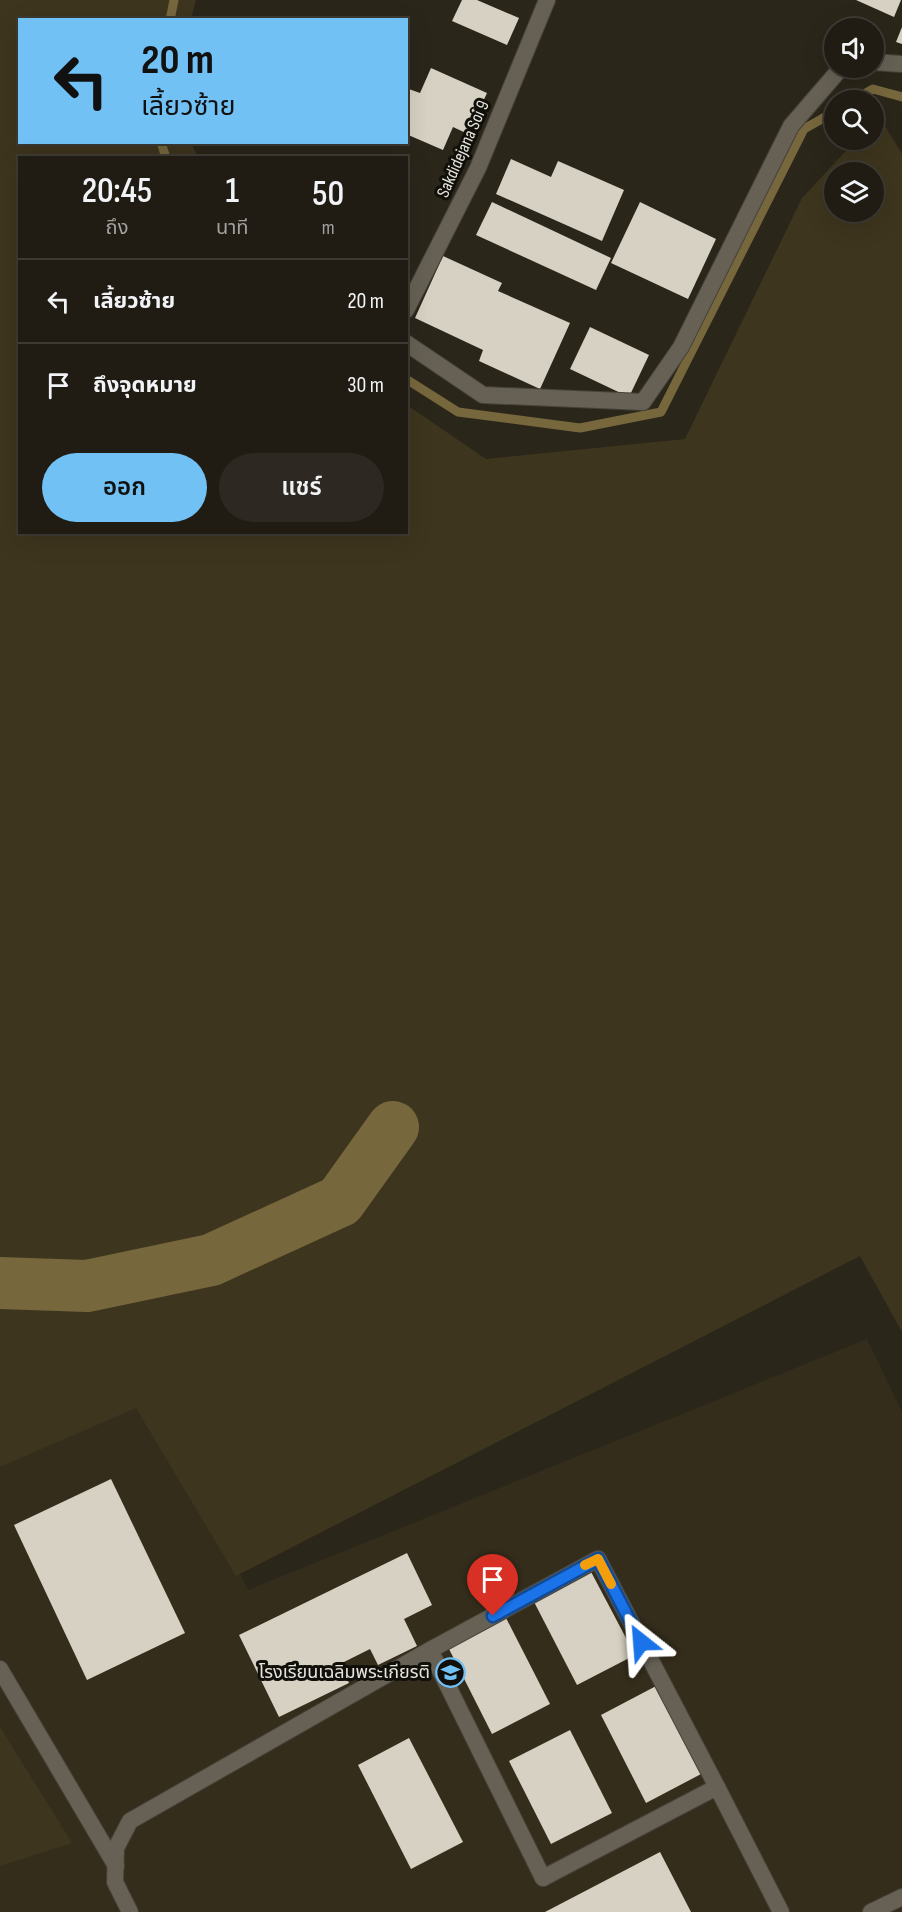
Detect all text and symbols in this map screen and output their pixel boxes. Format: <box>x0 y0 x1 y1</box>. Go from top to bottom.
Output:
map controls <box>824 18 884 222</box>
button: sound <box>824 18 884 78</box>
text: 20 m <box>141 35 214 86</box>
icon: left <box>42 42 120 120</box>
button: search <box>824 90 884 150</box>
text: เลี้ยวซ้าย <box>141 91 235 123</box>
street label: Sakdidejana Soi 9 <box>432 97 494 201</box>
button: layers <box>824 162 884 222</box>
text: 20:45 <box>82 170 152 213</box>
text: 1 <box>226 170 239 213</box>
text: 50 <box>312 173 344 216</box>
text: ถึง <box>106 216 128 240</box>
text: นาที <box>216 216 249 240</box>
text: m <box>322 216 335 240</box>
icon: left <box>42 285 75 318</box>
text: เลี้ยวซ้าย <box>93 288 175 315</box>
text: 20 m <box>348 288 384 315</box>
icon: arrive <box>42 369 75 402</box>
text: ถึงจุดหมาย <box>93 372 197 399</box>
text: 30 m <box>347 372 384 399</box>
button: ออก <box>42 453 207 522</box>
button: แชร์ <box>219 453 384 522</box>
pin <box>467 1554 518 1616</box>
icon: arrive <box>476 1563 509 1596</box>
position arrow <box>609 1610 673 1674</box>
school or university icon: โรงเรียนเฉลิมพระเกียรติ <box>435 1656 467 1688</box>
place label: โรงเรียนเฉลิมพระเกียรติ <box>259 1662 430 1683</box>

